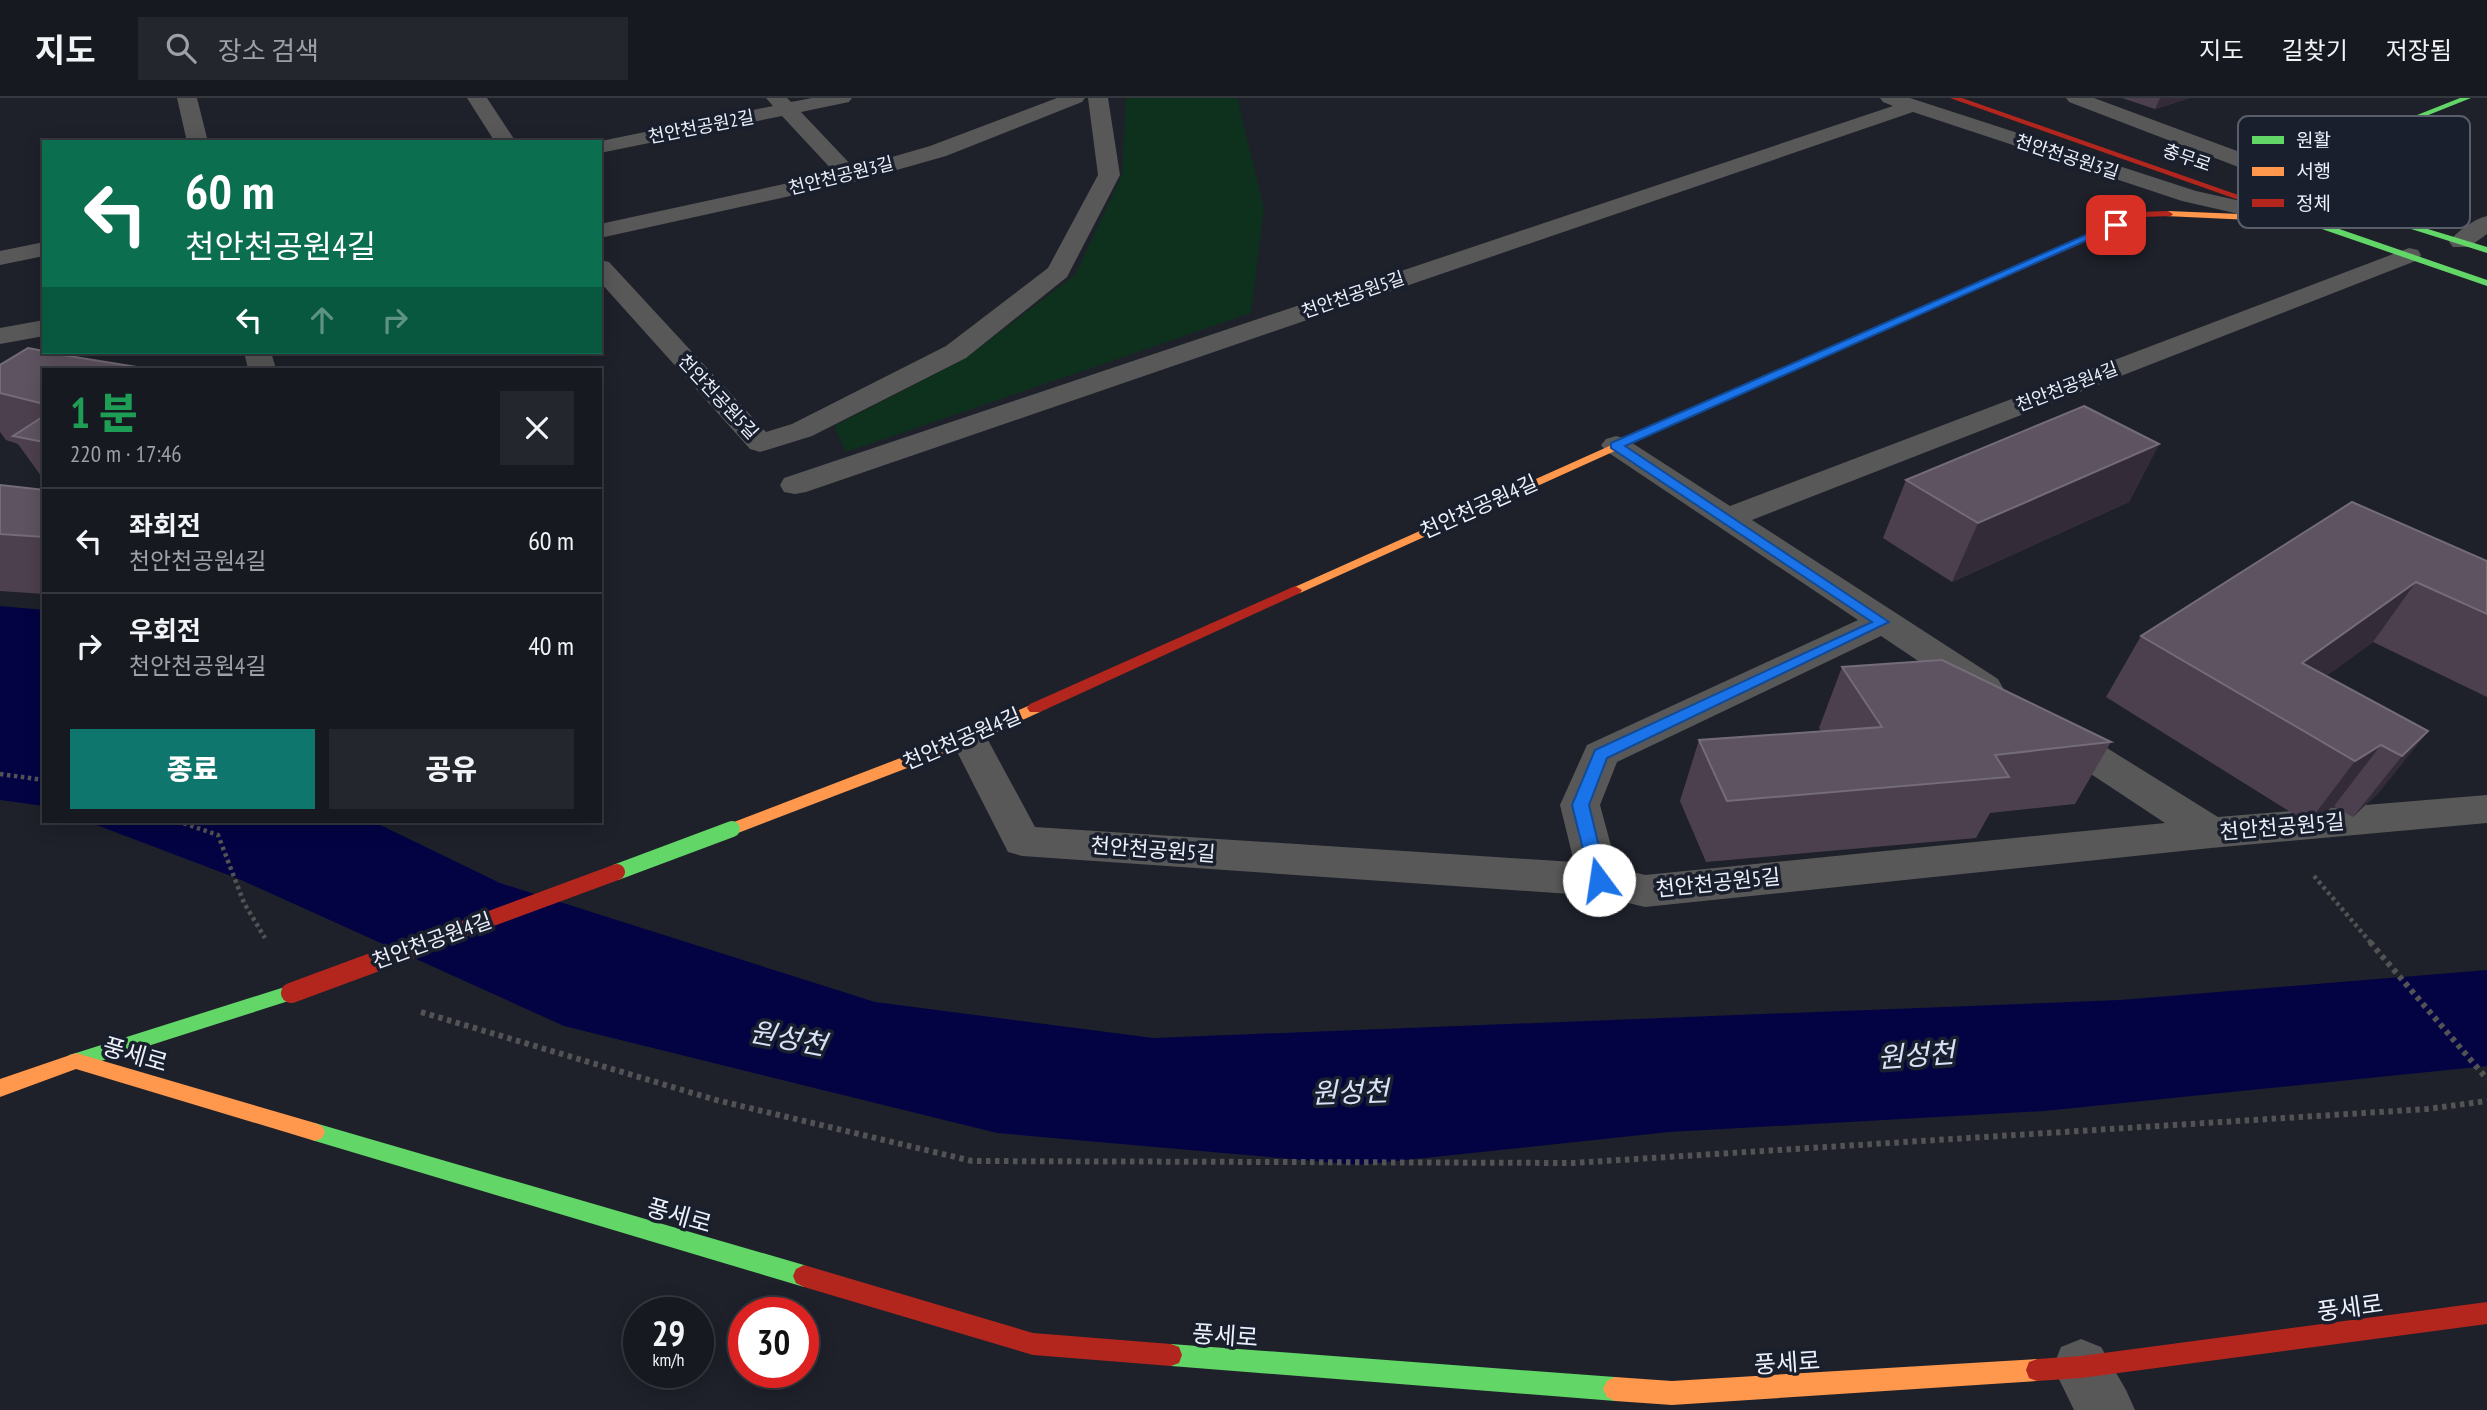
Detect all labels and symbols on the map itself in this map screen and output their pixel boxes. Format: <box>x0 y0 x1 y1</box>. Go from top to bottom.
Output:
street label: 천안천공원2길 <box>646 105 756 148</box>
legend <box>2238 116 2470 228</box>
text: 원활 <box>2296 128 2331 152</box>
street label: 천안천공원3길 <box>2012 129 2122 184</box>
street label: 충무로 <box>2160 139 2214 176</box>
street label: 천안천공원3길 <box>786 151 896 200</box>
text: 서행 <box>2296 159 2331 183</box>
text: 정체 <box>2296 191 2331 215</box>
pin <box>2086 195 2146 255</box>
street label: 천안천공원5길 <box>1298 266 1407 323</box>
street label: 천안천공원5길 <box>673 350 763 444</box>
street label: 천안천공원4길 <box>2013 357 2121 417</box>
street label: 천안천공원4길 <box>1416 469 1542 544</box>
street label: 천안천공원4길 <box>899 702 1025 775</box>
street label: 천안천공원5길 <box>2218 808 2346 845</box>
street label: 천안천공원5길 <box>1090 832 1217 867</box>
position arrow <box>1562 843 1636 917</box>
street label: 천안천공원5길 <box>1654 863 1782 902</box>
street label: 천안천공원4길 <box>368 906 495 975</box>
water label: 원성천 <box>747 1012 833 1064</box>
street label: 풍세로 <box>99 1030 171 1079</box>
water label: 원성천 <box>1876 1033 1959 1076</box>
water label: 원성천 <box>1311 1072 1392 1111</box>
street label: 풍세로 <box>643 1191 715 1240</box>
street label: 풍세로 <box>2315 1288 2385 1327</box>
speed limit sign: 30 <box>728 1297 819 1388</box>
street label: 풍세로 <box>1191 1318 1259 1353</box>
street label: 풍세로 <box>1753 1345 1821 1380</box>

